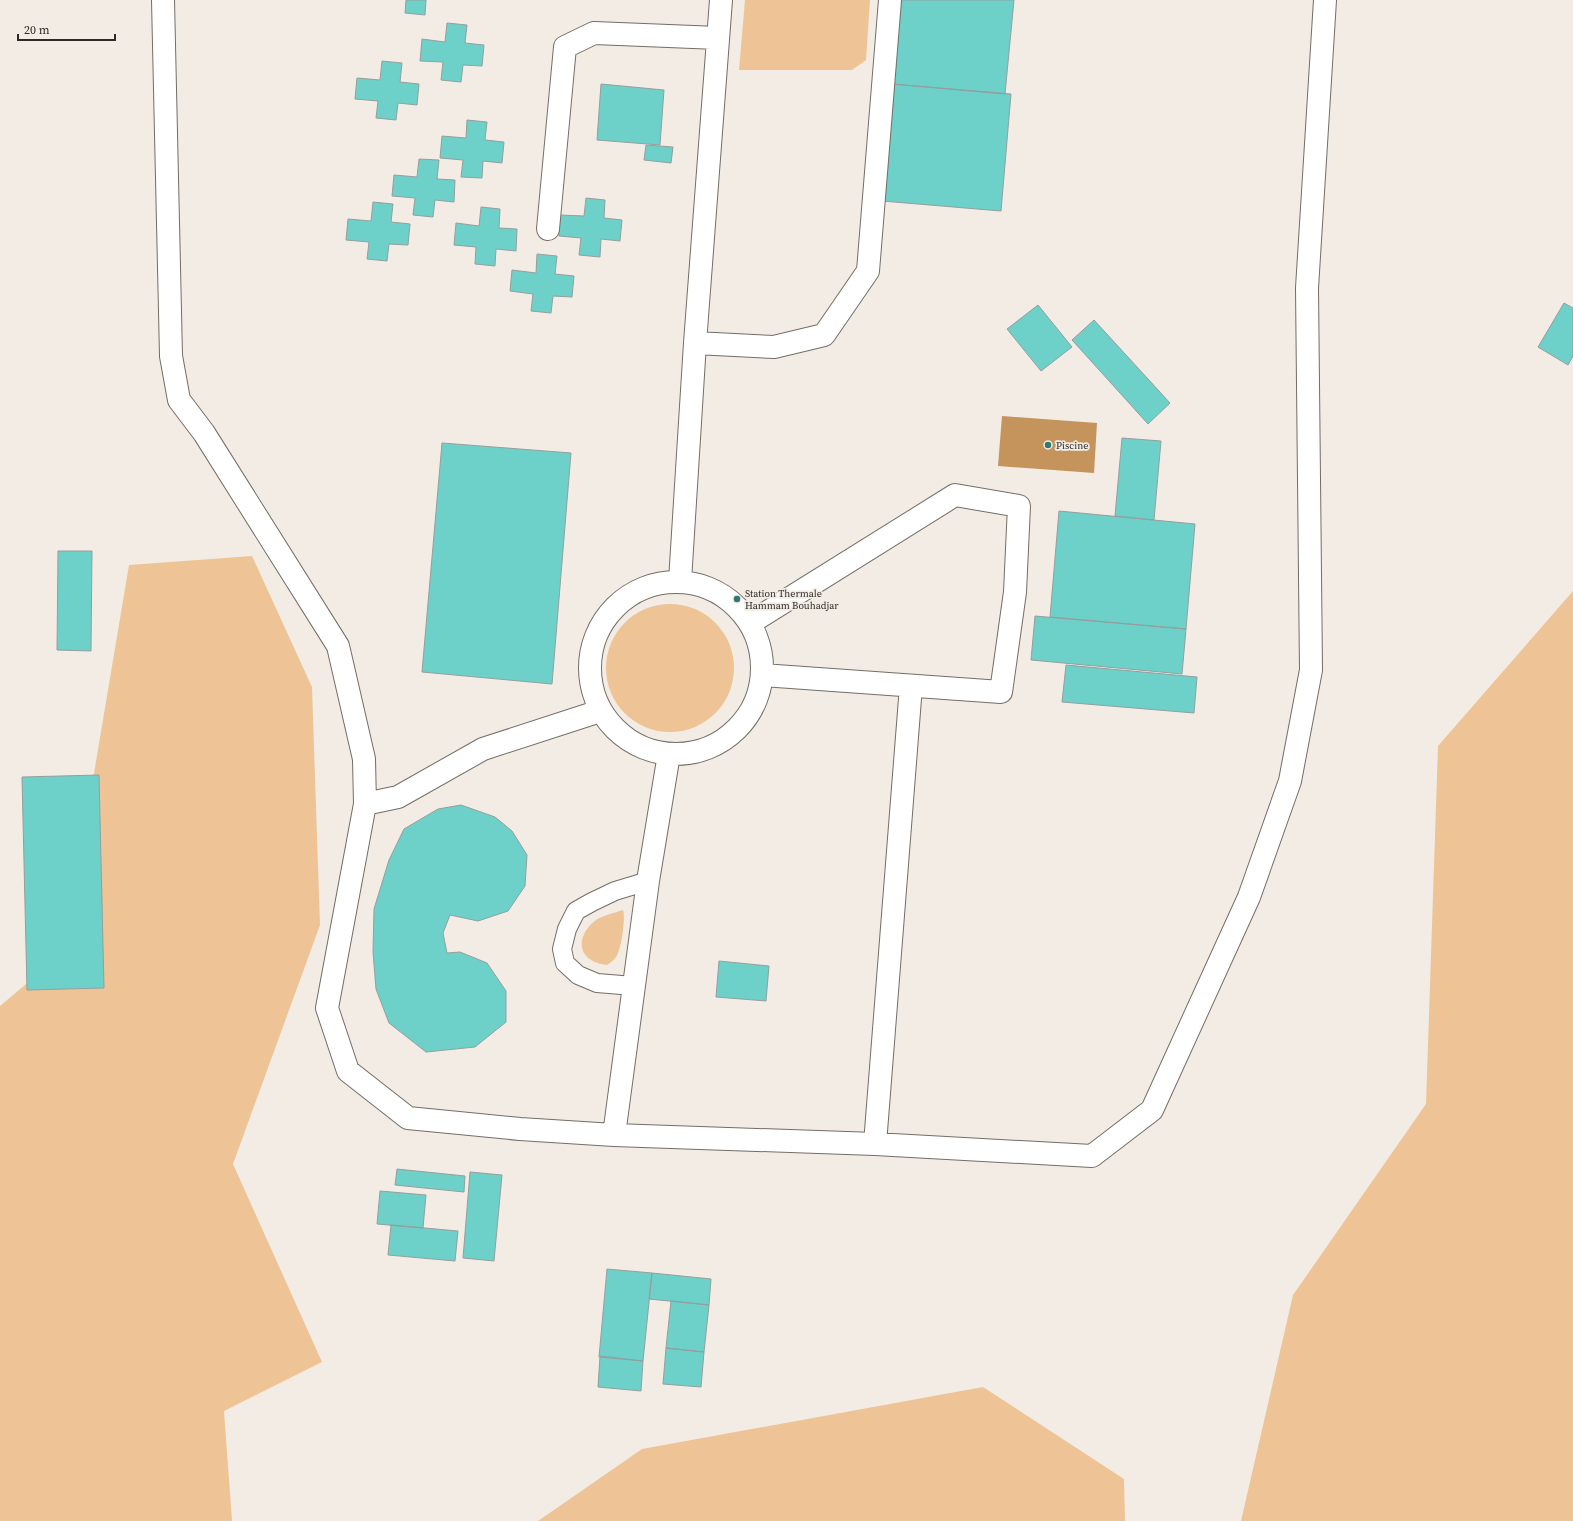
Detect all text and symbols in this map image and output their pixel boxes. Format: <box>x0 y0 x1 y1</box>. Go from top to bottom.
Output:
scale bar <box>18 16 115 42</box>
text: 20 m <box>24 22 50 38</box>
place label: Piscine <box>1056 439 1088 452</box>
marker: Piscine <box>1043 440 1053 450</box>
place label: Station Thermale Hammam Bouhadjar <box>745 587 839 612</box>
marker: Station Thermale Hammam Bouhadjar <box>732 594 742 604</box>

